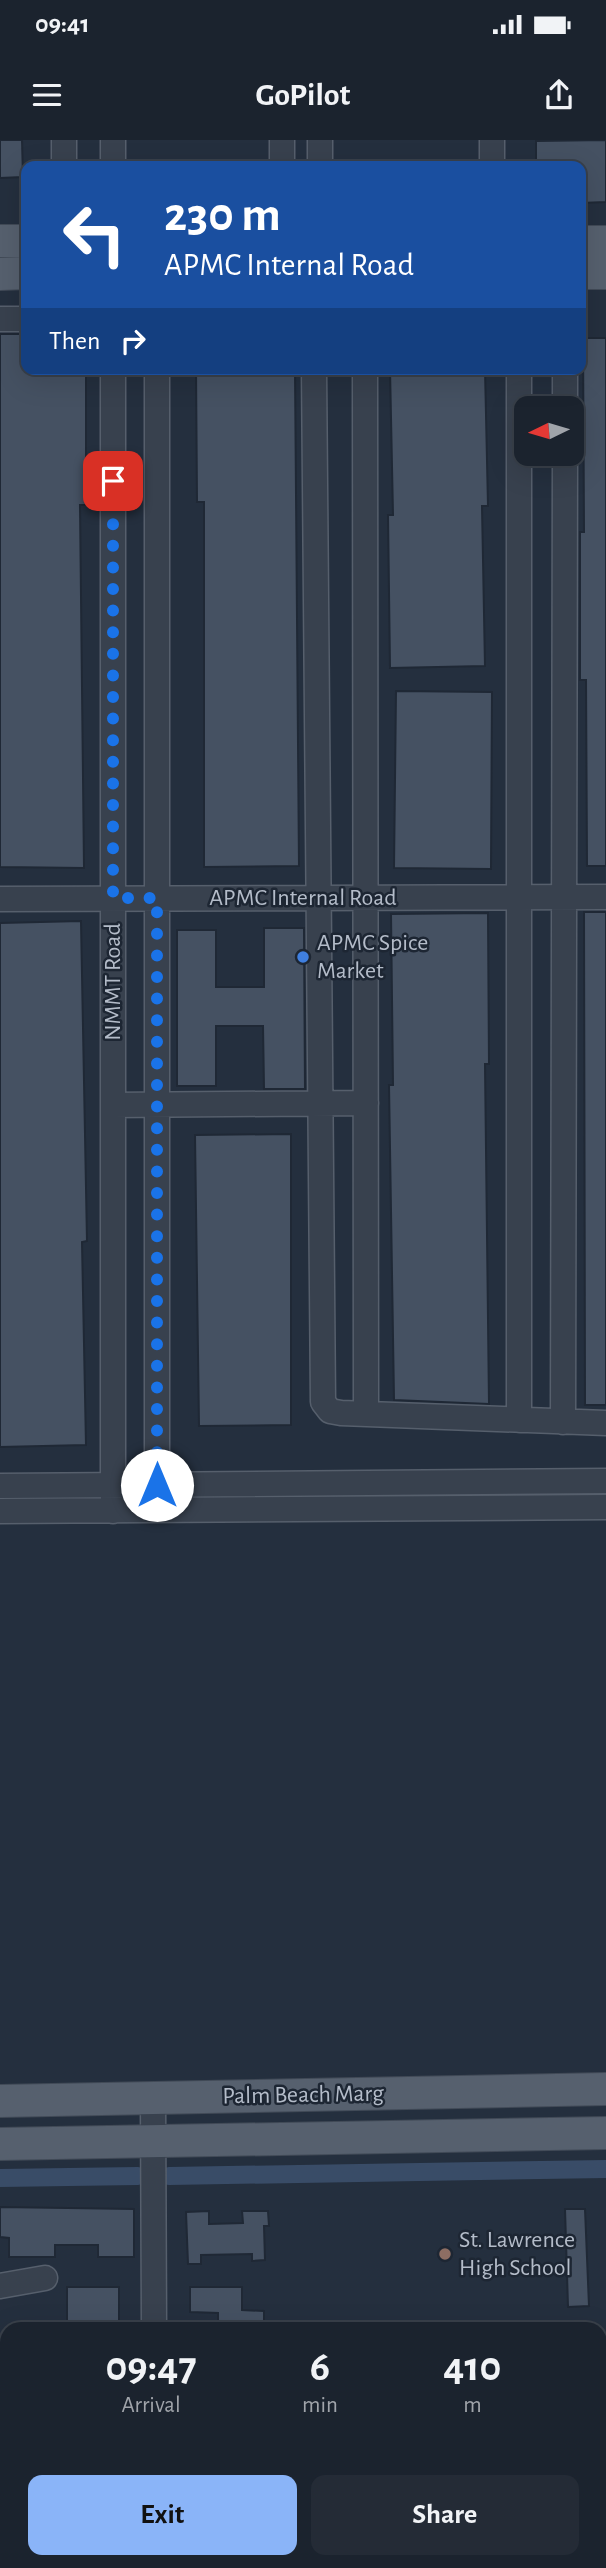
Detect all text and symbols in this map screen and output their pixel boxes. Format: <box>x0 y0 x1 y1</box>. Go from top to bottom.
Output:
text: 09:41 <box>35 11 90 37</box>
icon: menu <box>28 76 66 114</box>
icon: share <box>540 76 578 114</box>
text: GoPilot <box>256 79 350 111</box>
icon: left <box>49 189 140 280</box>
text: 230 m <box>164 191 281 240</box>
text: APMC Internal Road <box>164 249 414 281</box>
icon: right <box>114 322 152 360</box>
text: Then <box>49 328 100 354</box>
north arrow <box>514 396 584 466</box>
map controls <box>514 396 584 466</box>
pin <box>83 451 143 511</box>
icon: arrive <box>94 462 132 500</box>
street label: APMC Internal Road <box>209 886 397 910</box>
street label: NMMT Road <box>101 923 125 1041</box>
place label: APMC Spice Market <box>317 931 428 983</box>
marker: APMC Spice Market <box>295 949 311 965</box>
position arrow <box>120 1448 194 1522</box>
street label: Palm Beach Marg <box>222 2082 384 2108</box>
place label: St. Lawrence High School <box>459 2228 575 2280</box>
marker: St. Lawrence High School <box>437 2246 453 2262</box>
text: 09:47 <box>105 2346 197 2388</box>
text: 6 <box>310 2346 330 2388</box>
text: 410 <box>443 2346 502 2388</box>
text: Arrival <box>121 2394 181 2417</box>
text: min <box>302 2394 338 2417</box>
text: m <box>463 2394 482 2417</box>
button: Exit <box>28 2475 297 2555</box>
button: Share <box>311 2475 579 2555</box>

